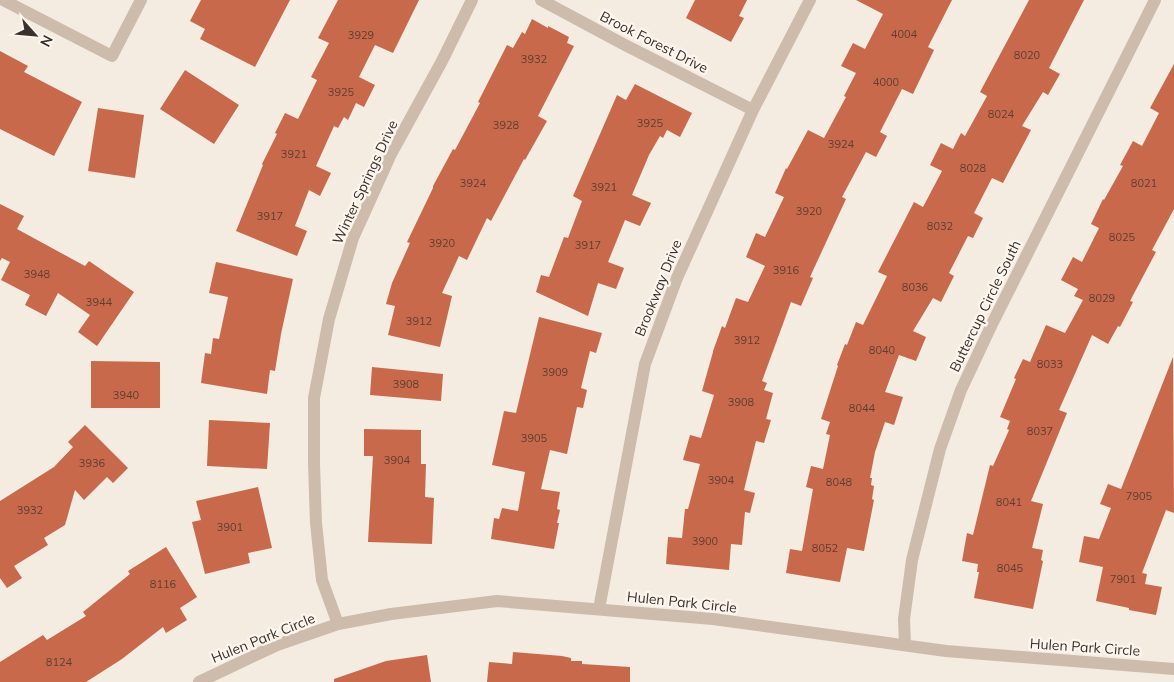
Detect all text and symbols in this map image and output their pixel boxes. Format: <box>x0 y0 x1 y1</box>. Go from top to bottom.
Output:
street label: Brook Forest Drive <box>597 7 711 77</box>
north arrow <box>10 10 60 60</box>
house number: 4004 <box>891 27 918 41</box>
house number: 3929 <box>348 28 374 42</box>
text: N <box>36 32 57 50</box>
house number: 8020 <box>1014 48 1041 62</box>
house number: 3932 <box>521 52 548 66</box>
house number: 4000 <box>873 75 900 89</box>
house number: 3925 <box>328 85 355 99</box>
house number: 8024 <box>988 107 1015 121</box>
house number: 3925 <box>637 116 664 130</box>
street label: Winter Springs Drive <box>328 117 402 247</box>
house number: 3928 <box>493 118 520 132</box>
house number: 3924 <box>828 137 855 151</box>
house number: 3921 <box>281 147 307 161</box>
house number: 8028 <box>960 161 987 175</box>
house number: 3924 <box>460 176 487 190</box>
house number: 8021 <box>1131 176 1157 190</box>
house number: 3921 <box>591 180 617 194</box>
house number: 3920 <box>796 204 823 218</box>
house number: 3917 <box>257 209 283 223</box>
house number: 8032 <box>927 219 954 233</box>
house number: 8025 <box>1109 230 1136 244</box>
house number: 3920 <box>429 236 456 250</box>
street label: Brookway Drive <box>630 237 686 339</box>
street label: Buttercup Circle South <box>945 237 1025 375</box>
house number: 3917 <box>575 238 601 252</box>
house number: 3916 <box>773 263 800 277</box>
house number: 3948 <box>24 267 51 281</box>
house number: 8036 <box>902 280 929 294</box>
house number: 8029 <box>1089 291 1115 305</box>
house number: 3944 <box>86 295 113 309</box>
house number: 3912 <box>406 314 433 328</box>
house number: 3912 <box>734 333 761 347</box>
house number: 8040 <box>869 343 896 357</box>
house number: 8033 <box>1037 357 1063 371</box>
house number: 3909 <box>542 365 568 379</box>
house number: 3908 <box>393 377 420 391</box>
house number: 3940 <box>113 388 140 402</box>
house number: 3908 <box>728 395 755 409</box>
house number: 8044 <box>849 401 876 415</box>
house number: 8037 <box>1027 424 1053 438</box>
house number: 3905 <box>521 431 548 445</box>
house number: 3904 <box>384 453 411 467</box>
house number: 3936 <box>79 456 106 470</box>
house number: 3904 <box>708 473 735 487</box>
house number: 8048 <box>826 475 853 489</box>
house number: 7905 <box>1126 489 1153 503</box>
house number: 8041 <box>996 495 1022 509</box>
house number: 3932 <box>17 503 44 517</box>
house number: 3901 <box>217 520 243 534</box>
house number: 3900 <box>692 534 719 548</box>
house number: 8052 <box>812 541 839 555</box>
house number: 8045 <box>997 561 1024 575</box>
house number: 7901 <box>1110 572 1136 586</box>
house number: 8116 <box>150 577 177 591</box>
street label: Hulen Park Circle <box>626 587 738 617</box>
street label: Hulen Park Circle <box>208 609 318 667</box>
street label: Hulen Park Circle <box>1029 634 1141 660</box>
house number: 8124 <box>46 655 73 669</box>

